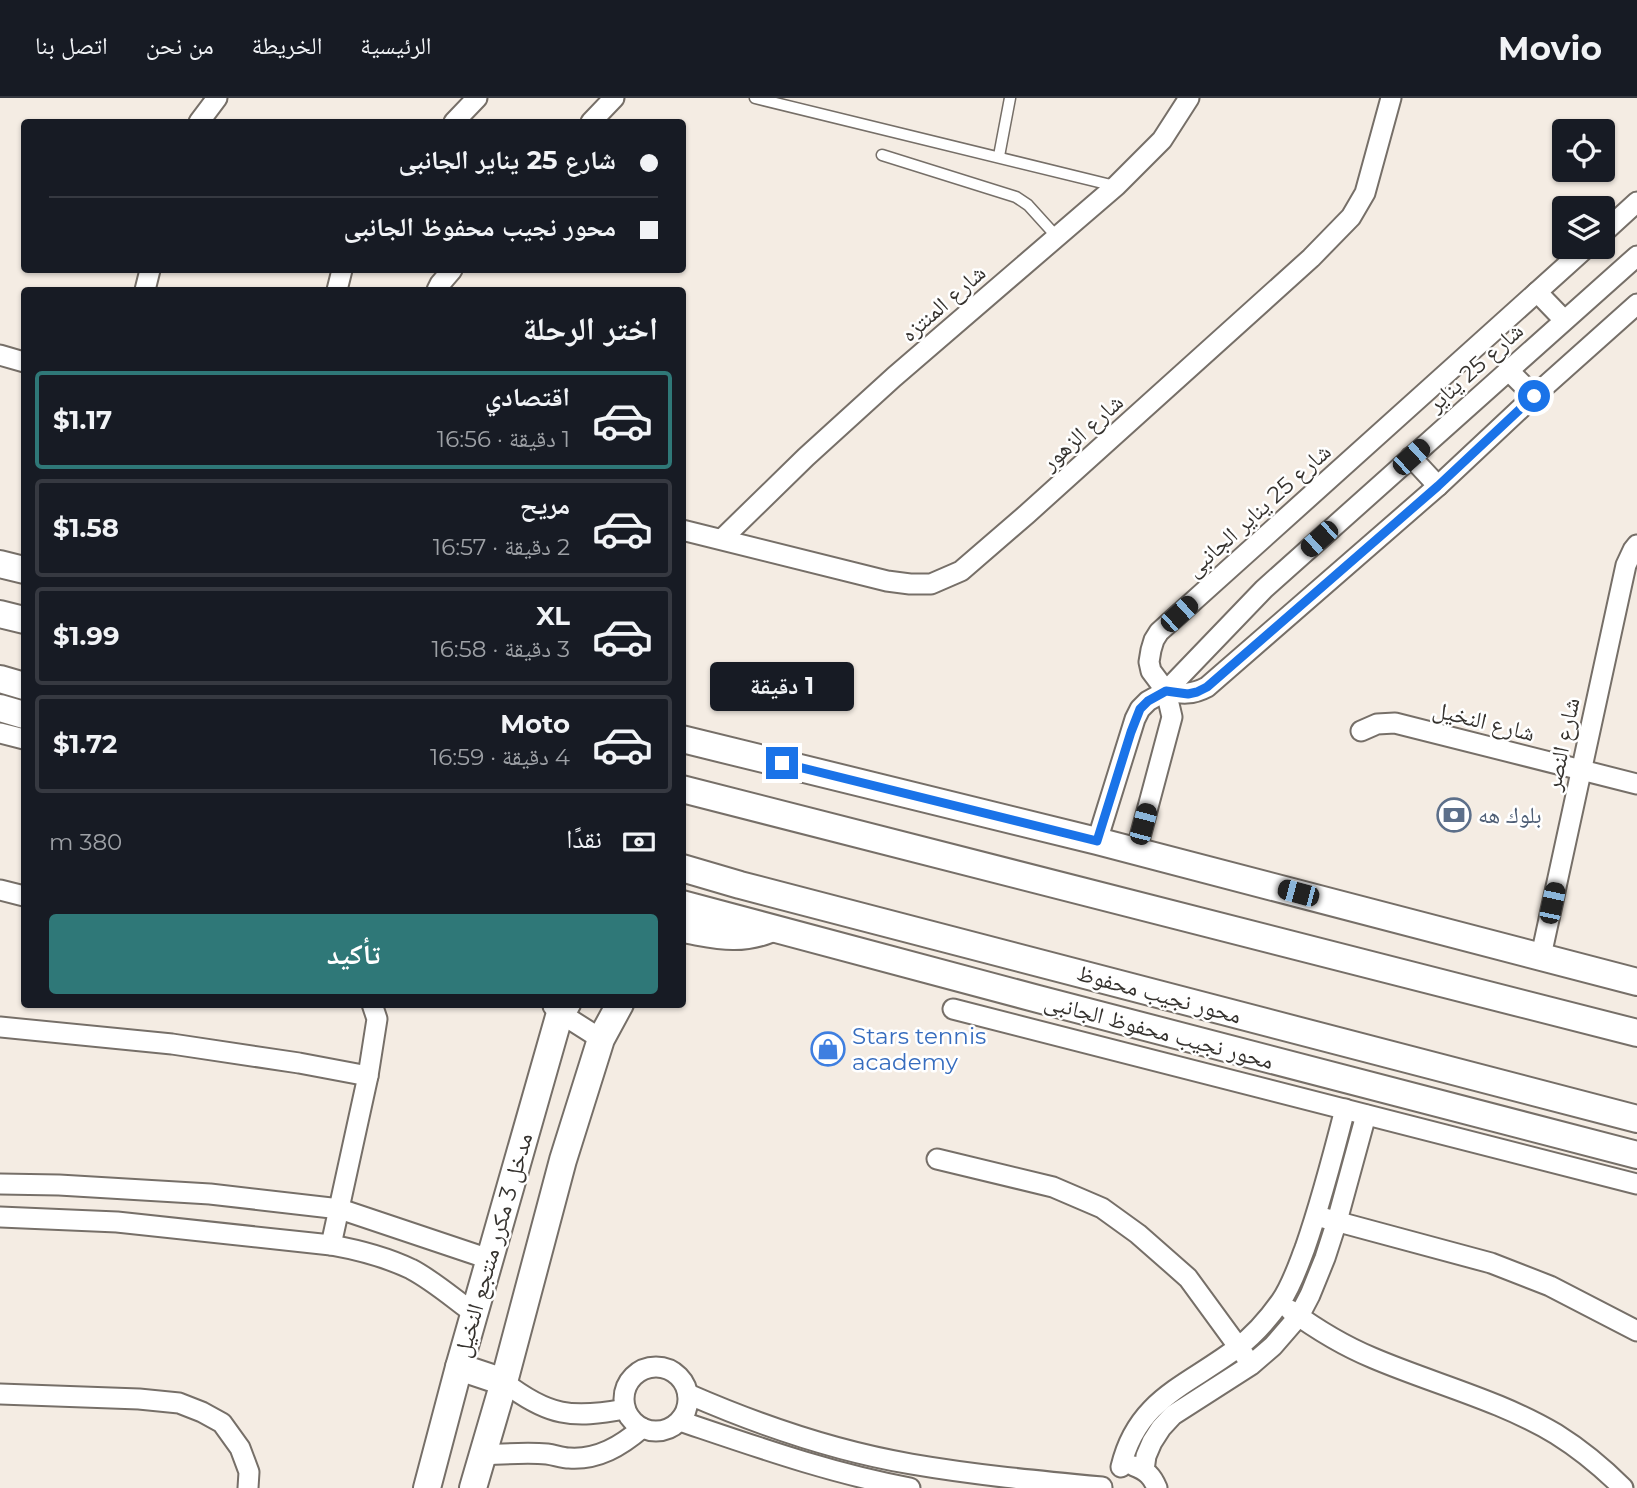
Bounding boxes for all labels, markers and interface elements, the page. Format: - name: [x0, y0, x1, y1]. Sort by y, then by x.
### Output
- text: Movio: [1498, 28, 1602, 68]
- text: اتصل بنا: [35, 31, 108, 60]
- text: من نحن: [146, 31, 214, 60]
- text: الخريطة: [252, 31, 322, 60]
- text: الرئيسية: [360, 31, 431, 60]
- map controls: [1552, 119, 1615, 259]
- button: locate: [1552, 119, 1615, 182]
- text: شارع 25 يناير الجانبى: [398, 144, 616, 176]
- button: layers: [1552, 196, 1615, 259]
- text: محور نجيب محفوظ الجانبى: [344, 211, 616, 243]
- street label: شارع المنتزه: [895, 259, 992, 348]
- text: اختر الرحلة: [523, 309, 658, 348]
- street label: شارع 25 يناير: [1420, 317, 1529, 419]
- route start: [1518, 380, 1550, 412]
- text: اقتصادي: [485, 381, 570, 413]
- street label: شارع الزهور: [1034, 388, 1129, 478]
- icon: car: [591, 389, 654, 452]
- text: $1.17: [53, 404, 112, 436]
- text: 1 دقيقة · 16:56: [437, 425, 570, 453]
- car: [1389, 435, 1434, 479]
- street label: شارع 25 يناير الجانبى: [1180, 437, 1337, 583]
- text: مريح: [520, 489, 570, 521]
- icon: car: [591, 497, 654, 560]
- text: $1.58: [53, 512, 119, 544]
- car: [1297, 517, 1342, 561]
- text: 2 دقيقة · 16:57: [433, 533, 570, 561]
- car: [1157, 592, 1202, 636]
- text: XL: [536, 600, 570, 632]
- icon: car: [591, 605, 654, 668]
- text: $1.99: [53, 620, 119, 652]
- text: 3 دقيقة · 16:58: [431, 635, 570, 663]
- callout: 1 دقيقة: [710, 662, 854, 710]
- text: 1 دقيقة: [750, 672, 814, 700]
- street label: شارع النخيل: [1430, 695, 1538, 748]
- street label: شارع النصر: [1538, 695, 1586, 794]
- text: Moto: [500, 708, 570, 740]
- icon: car: [591, 713, 654, 776]
- text: $1.72: [53, 728, 117, 760]
- text: 4 دقيقة · 16:59: [430, 743, 570, 771]
- route end: [766, 747, 798, 779]
- bank icon: بلوك هه: [1435, 796, 1473, 834]
- car: [1128, 801, 1159, 847]
- place label: بلوك هه: [1478, 801, 1542, 829]
- text: نقدًا: [566, 823, 602, 855]
- icon: cash: [620, 823, 658, 861]
- text: 380 m: [49, 828, 122, 856]
- car: [1275, 877, 1322, 909]
- car: [1538, 880, 1567, 926]
- button: تأكيد: [49, 914, 658, 994]
- street label: محور نجيب محفوظ: [1074, 959, 1244, 1029]
- street label: محور نجيب محفوظ الجانبى: [1042, 987, 1276, 1075]
- place label: Stars tennis academy: [852, 1022, 986, 1076]
- shop icon: Stars tennis academy: [809, 1030, 847, 1068]
- street label: مدخل 3 مكرر منتجع النخيل: [448, 1130, 539, 1361]

